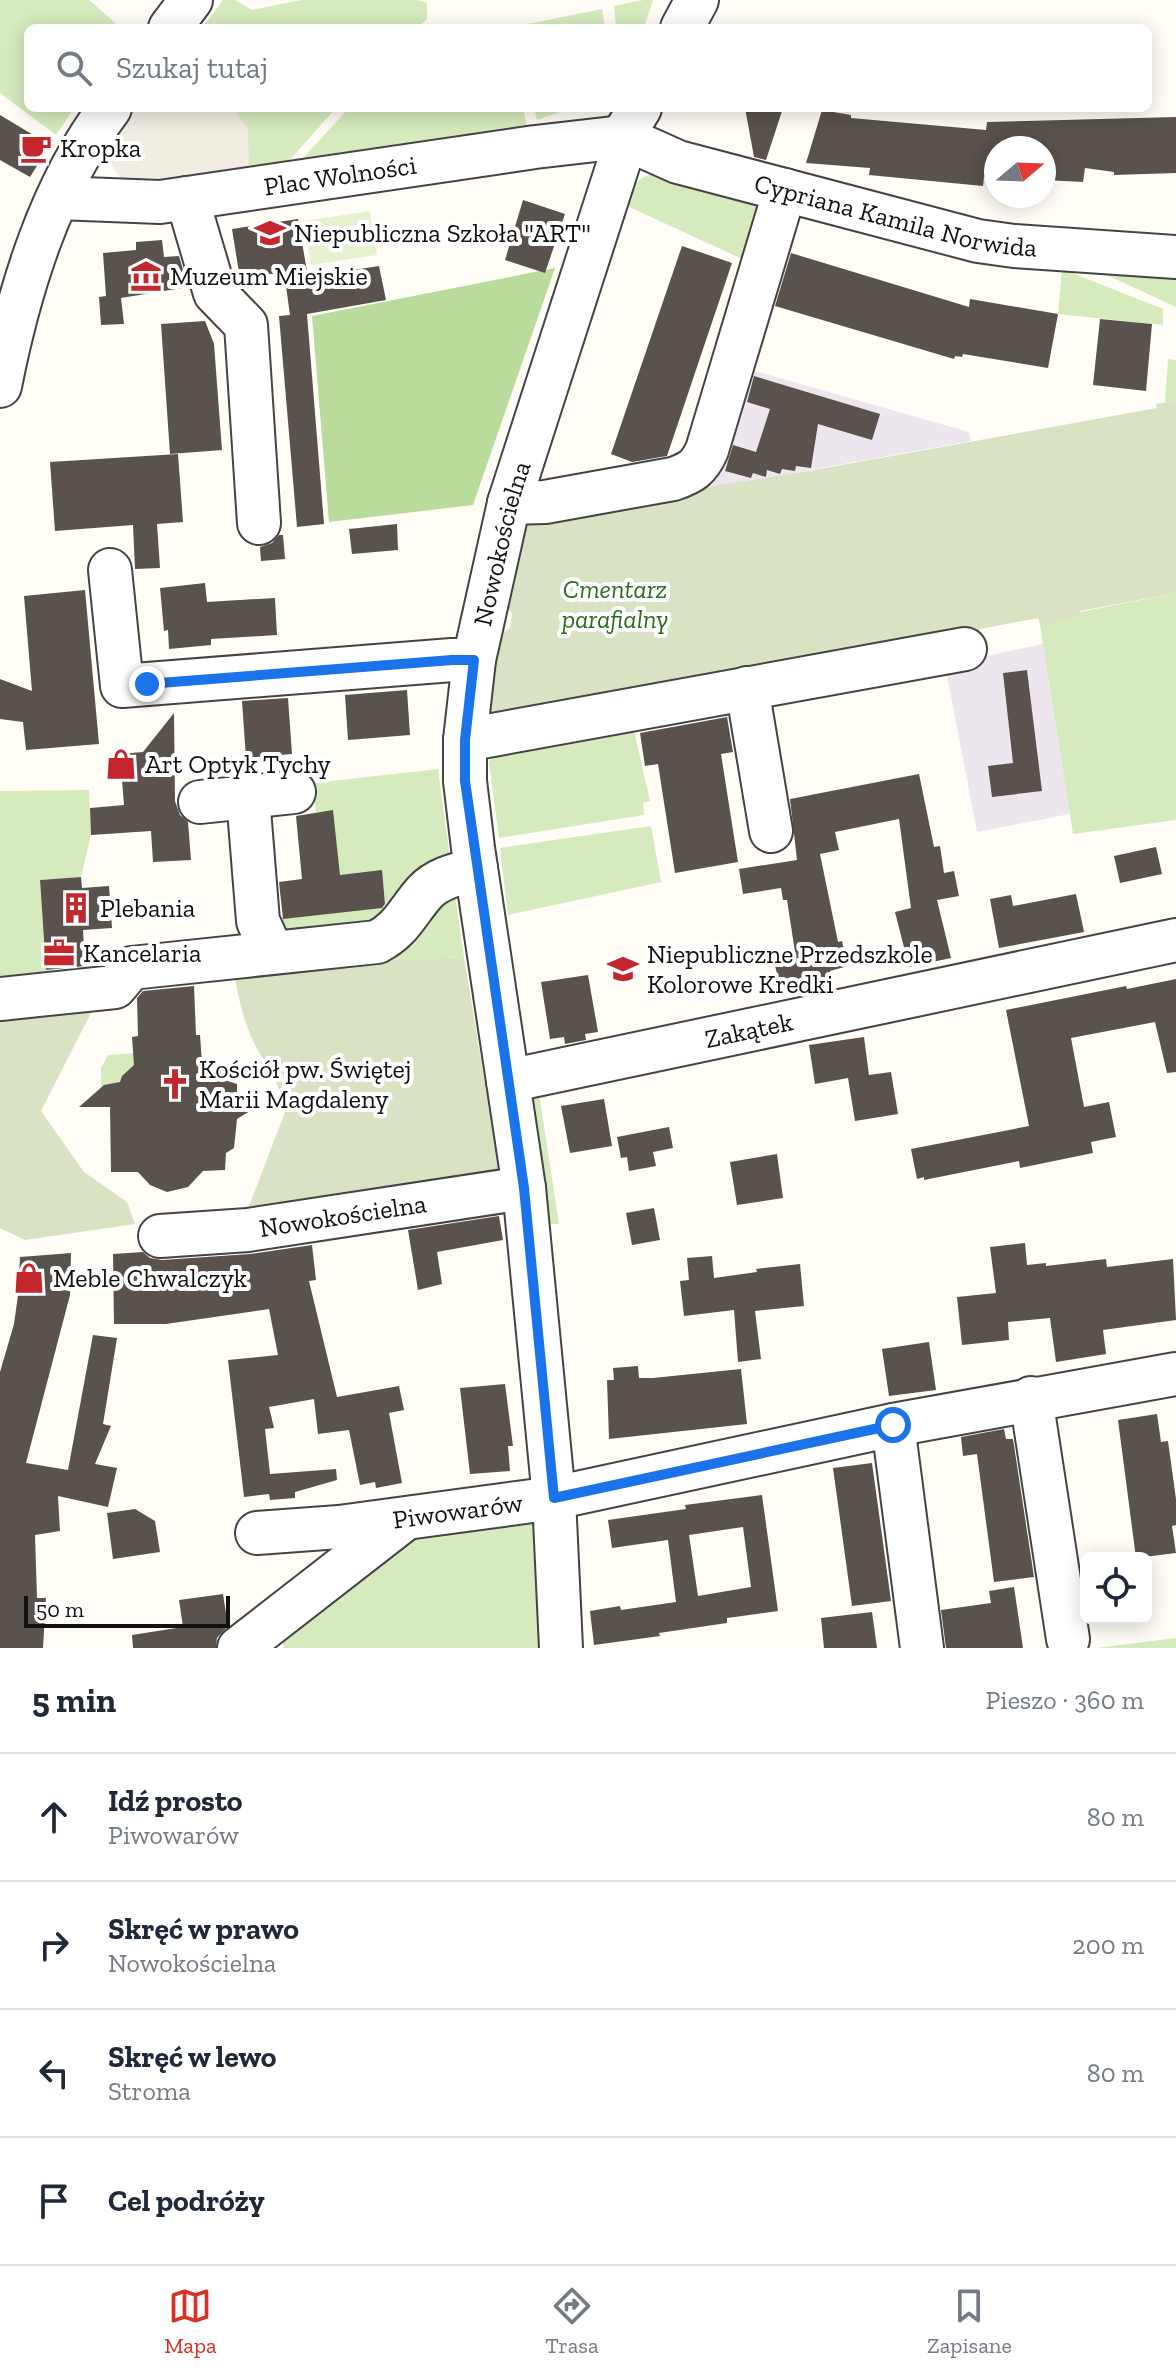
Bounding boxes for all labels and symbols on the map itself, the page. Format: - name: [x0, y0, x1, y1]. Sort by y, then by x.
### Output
- cafe icon: Kropka: [19, 131, 53, 165]
- place label: Kropka: [60, 132, 142, 164]
- north arrow: [984, 136, 1056, 208]
- street label: Plac Wolności: [262, 149, 418, 203]
- street label: Cypriana Kamila Norwida: [751, 167, 1039, 264]
- school or university icon: Niepubliczna Szkoła "ART": [253, 216, 287, 250]
- place label: Niepubliczna Szkoła "ART": [294, 217, 591, 249]
- museum icon: Muzeum Miejskie: [129, 259, 163, 293]
- place label: Muzeum Miejskie: [170, 260, 368, 292]
- street label: Nowokościelna: [466, 457, 538, 629]
- park label: Cmentarz parafialny: [561, 573, 668, 635]
- route end: [129, 666, 165, 702]
- shop icon: Art Optyk Tychy: [104, 747, 138, 781]
- place label: Art Optyk Tychy: [145, 748, 332, 780]
- building icon: Plebania: [59, 891, 93, 925]
- place label: Plebania: [100, 892, 196, 924]
- office icon: Kancelaria: [42, 936, 76, 970]
- place label: Kancelaria: [83, 937, 202, 969]
- place label: Niepubliczne Przedszkole Kolorowe Kredki: [647, 938, 933, 1000]
- school or university icon: Niepubliczne Przedszkole Kolorowe Kredki: [606, 952, 640, 986]
- street label: Zakątek: [702, 1005, 796, 1055]
- place label: Kościół pw. Świętej Marii Magdaleny: [199, 1053, 411, 1115]
- church icon: Kościół pw. Świętej Marii Magdaleny: [158, 1067, 192, 1101]
- street label: Nowokościelna: [257, 1187, 429, 1244]
- shop icon: Meble Chwalczyk: [12, 1261, 46, 1295]
- place label: Meble Chwalczyk: [53, 1262, 248, 1294]
- route start: [875, 1407, 911, 1443]
- street label: Piwowarów: [391, 1486, 525, 1536]
- scale bar: [24, 1592, 230, 1628]

